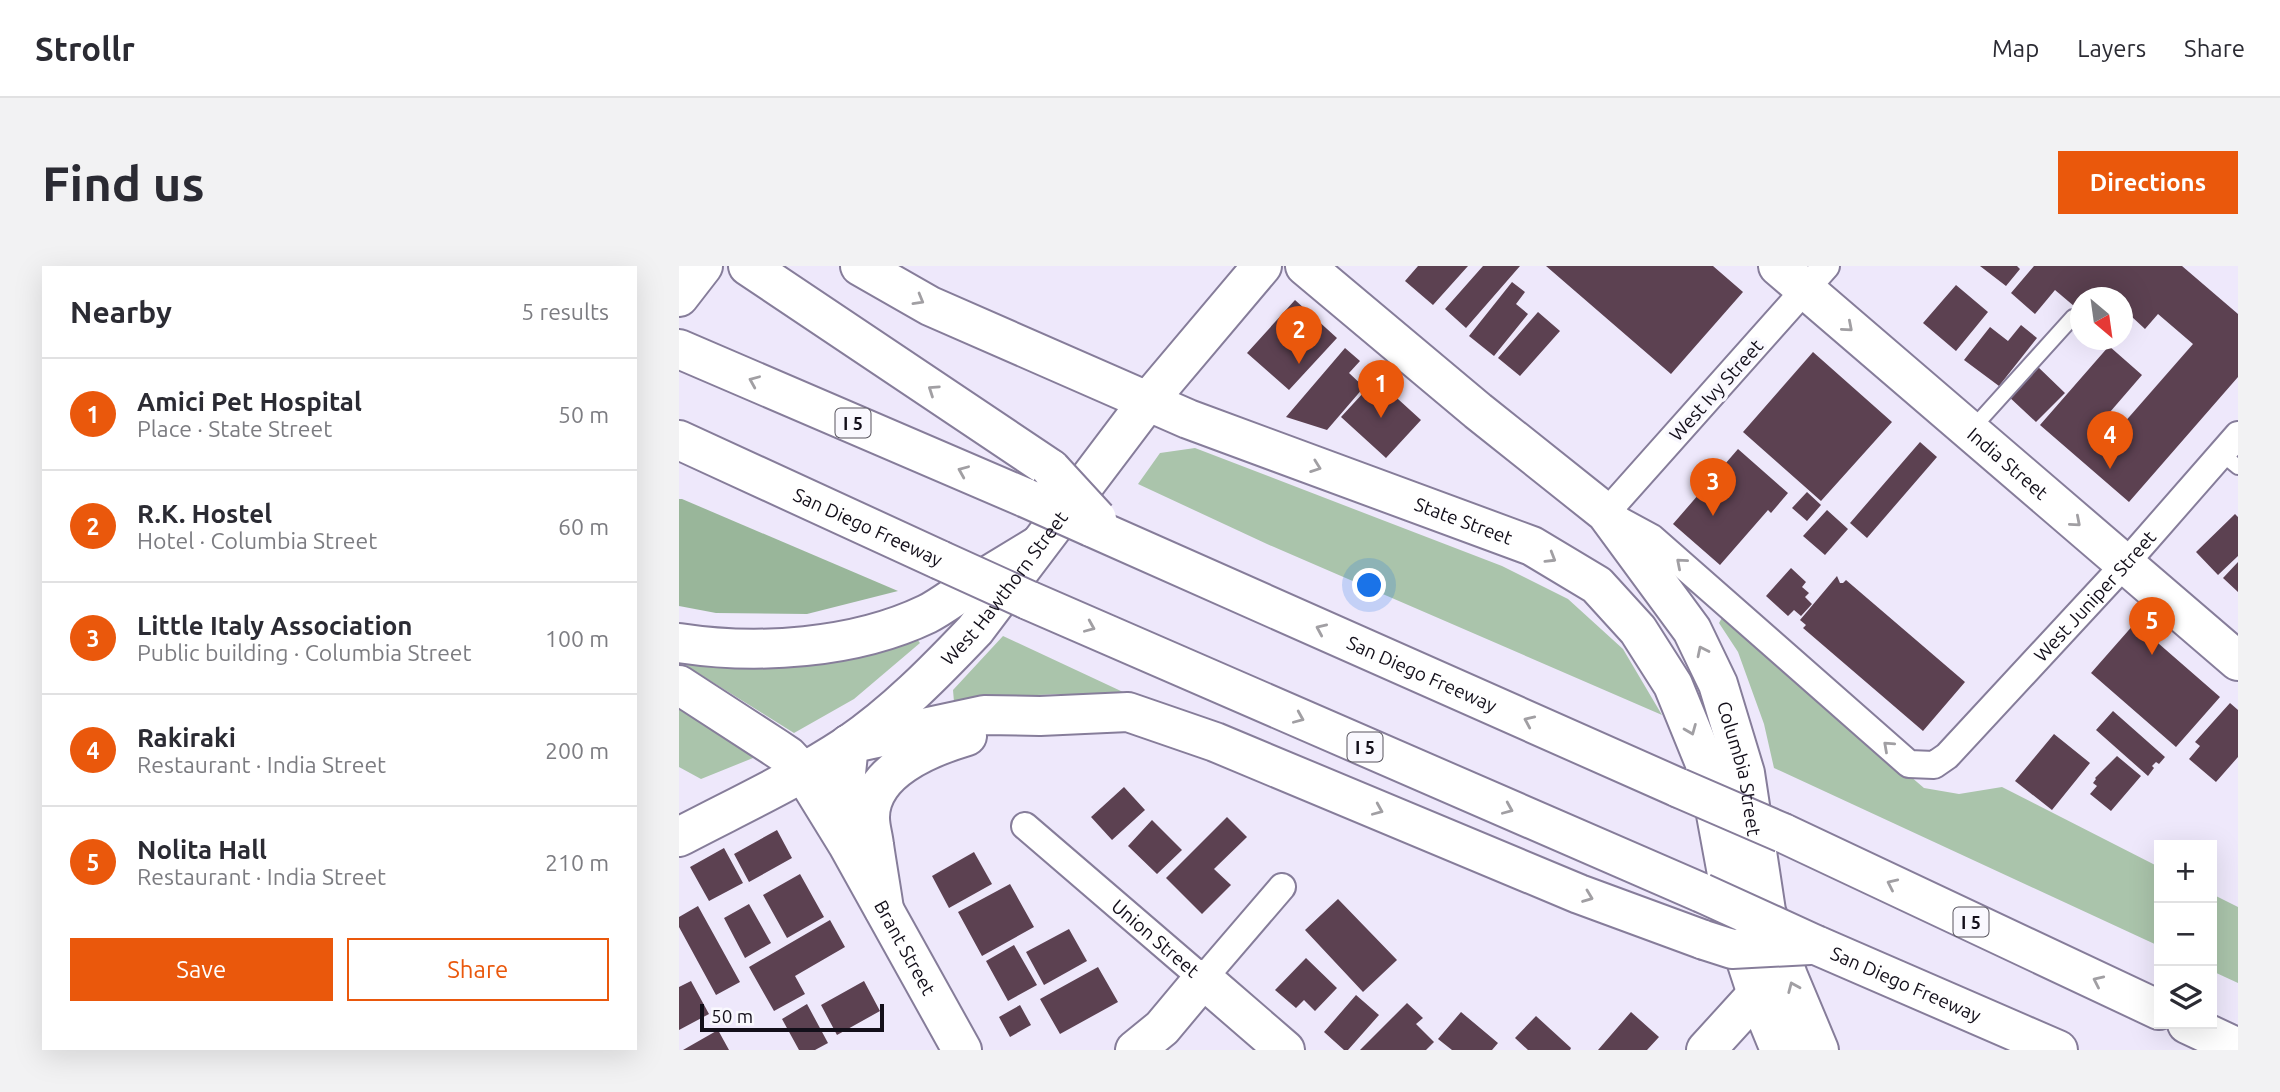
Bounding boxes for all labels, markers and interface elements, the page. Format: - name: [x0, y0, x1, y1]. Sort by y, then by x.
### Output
- text: Strollr: [35, 30, 135, 67]
- text: Map: [1992, 35, 2039, 62]
- text: Layers: [2077, 35, 2146, 62]
- text: Share: [2184, 35, 2245, 62]
- button: Directions: [2058, 151, 2238, 214]
- text: Find us: [42, 155, 205, 210]
- north arrow: [2070, 287, 2133, 350]
- one-way arrow: [912, 292, 925, 305]
- text: Nearby: [70, 295, 172, 329]
- text: 5 results: [521, 299, 609, 324]
- pin: 2: [1276, 306, 1322, 364]
- one-way arrow: [1840, 319, 1853, 331]
- street label: West Ivy Street: [1665, 334, 1768, 445]
- pin: 1: [1358, 360, 1404, 418]
- one-way arrow: [749, 375, 761, 389]
- one-way arrow: [928, 386, 941, 398]
- text: Amici Pet Hospital: [137, 387, 362, 416]
- text: 1: [87, 402, 99, 427]
- text: 50 m: [558, 402, 609, 427]
- road number: I 5: [835, 408, 871, 438]
- pin: 4: [2087, 411, 2133, 469]
- text: Place · State Street: [137, 416, 332, 441]
- street label: India Street: [1963, 423, 2053, 504]
- pin: 3: [1690, 458, 1736, 516]
- one-way arrow: [1310, 459, 1322, 473]
- one-way arrow: [958, 465, 970, 479]
- street label: San Diego Freeway: [790, 483, 946, 571]
- street label: State Street: [1412, 493, 1516, 549]
- text: R.K. Hostel: [137, 499, 272, 528]
- street label: West Hawthorn Street: [936, 506, 1072, 670]
- text: 2: [87, 514, 99, 539]
- text: 60 m: [558, 514, 609, 539]
- one-way arrow: [2068, 514, 2081, 526]
- street label: West Juniper Street: [2029, 526, 2161, 666]
- text: Hotel · Columbia Street: [137, 528, 377, 553]
- one-way arrow: [1544, 549, 1557, 562]
- one-way arrow: [1676, 559, 1689, 571]
- your location: [1352, 568, 1386, 602]
- pin: 5: [2129, 597, 2175, 655]
- text: Little Italy Association: [137, 611, 413, 640]
- one-way arrow: [1083, 619, 1096, 633]
- one-way arrow: [1315, 623, 1328, 637]
- text: 3: [87, 626, 99, 651]
- text: 100 m: [545, 626, 609, 651]
- street label: San Diego Freeway: [1344, 631, 1500, 717]
- text: Public building · Columbia Street: [137, 640, 472, 665]
- one-way arrow: [1696, 646, 1710, 658]
- street label: Columbia Street: [1713, 698, 1766, 838]
- one-way arrow: [1292, 710, 1304, 724]
- one-way arrow: [1524, 715, 1536, 729]
- text: Rakiraki: [137, 723, 236, 752]
- one-way arrow: [1683, 723, 1697, 735]
- road number: I 5: [1347, 732, 1383, 761]
- text: 4: [87, 738, 99, 763]
- text: 200 m: [545, 738, 609, 763]
- one-way arrow: [1884, 742, 1897, 754]
- text: Restaurant · India Street: [137, 752, 386, 777]
- one-way arrow: [1501, 800, 1513, 814]
- one-way arrow: [1371, 802, 1383, 816]
- text: Nolita Hall: [137, 835, 267, 864]
- map controls: [2154, 840, 2217, 1029]
- button: +: [2154, 840, 2217, 903]
- text: 5: [87, 850, 99, 875]
- text: 210 m: [545, 850, 609, 875]
- text: Restaurant · India Street: [137, 864, 386, 889]
- one-way arrow: [1887, 878, 1899, 892]
- one-way arrow: [1582, 889, 1594, 903]
- street label: Union Street: [1107, 895, 1204, 982]
- street label: Brant Street: [870, 896, 940, 999]
- button: −: [2154, 903, 2217, 966]
- road number: I 5: [1953, 908, 1989, 936]
- button: Save: [70, 938, 333, 1001]
- button: Share: [347, 938, 609, 1001]
- street label: San Diego Freeway: [1827, 942, 1984, 1026]
- button: layers: [2154, 966, 2217, 1029]
- one-way arrow: [2092, 976, 2105, 990]
- one-way arrow: [1787, 982, 1801, 994]
- scale bar: [700, 1001, 884, 1033]
- text: 50 m: [711, 1005, 753, 1027]

